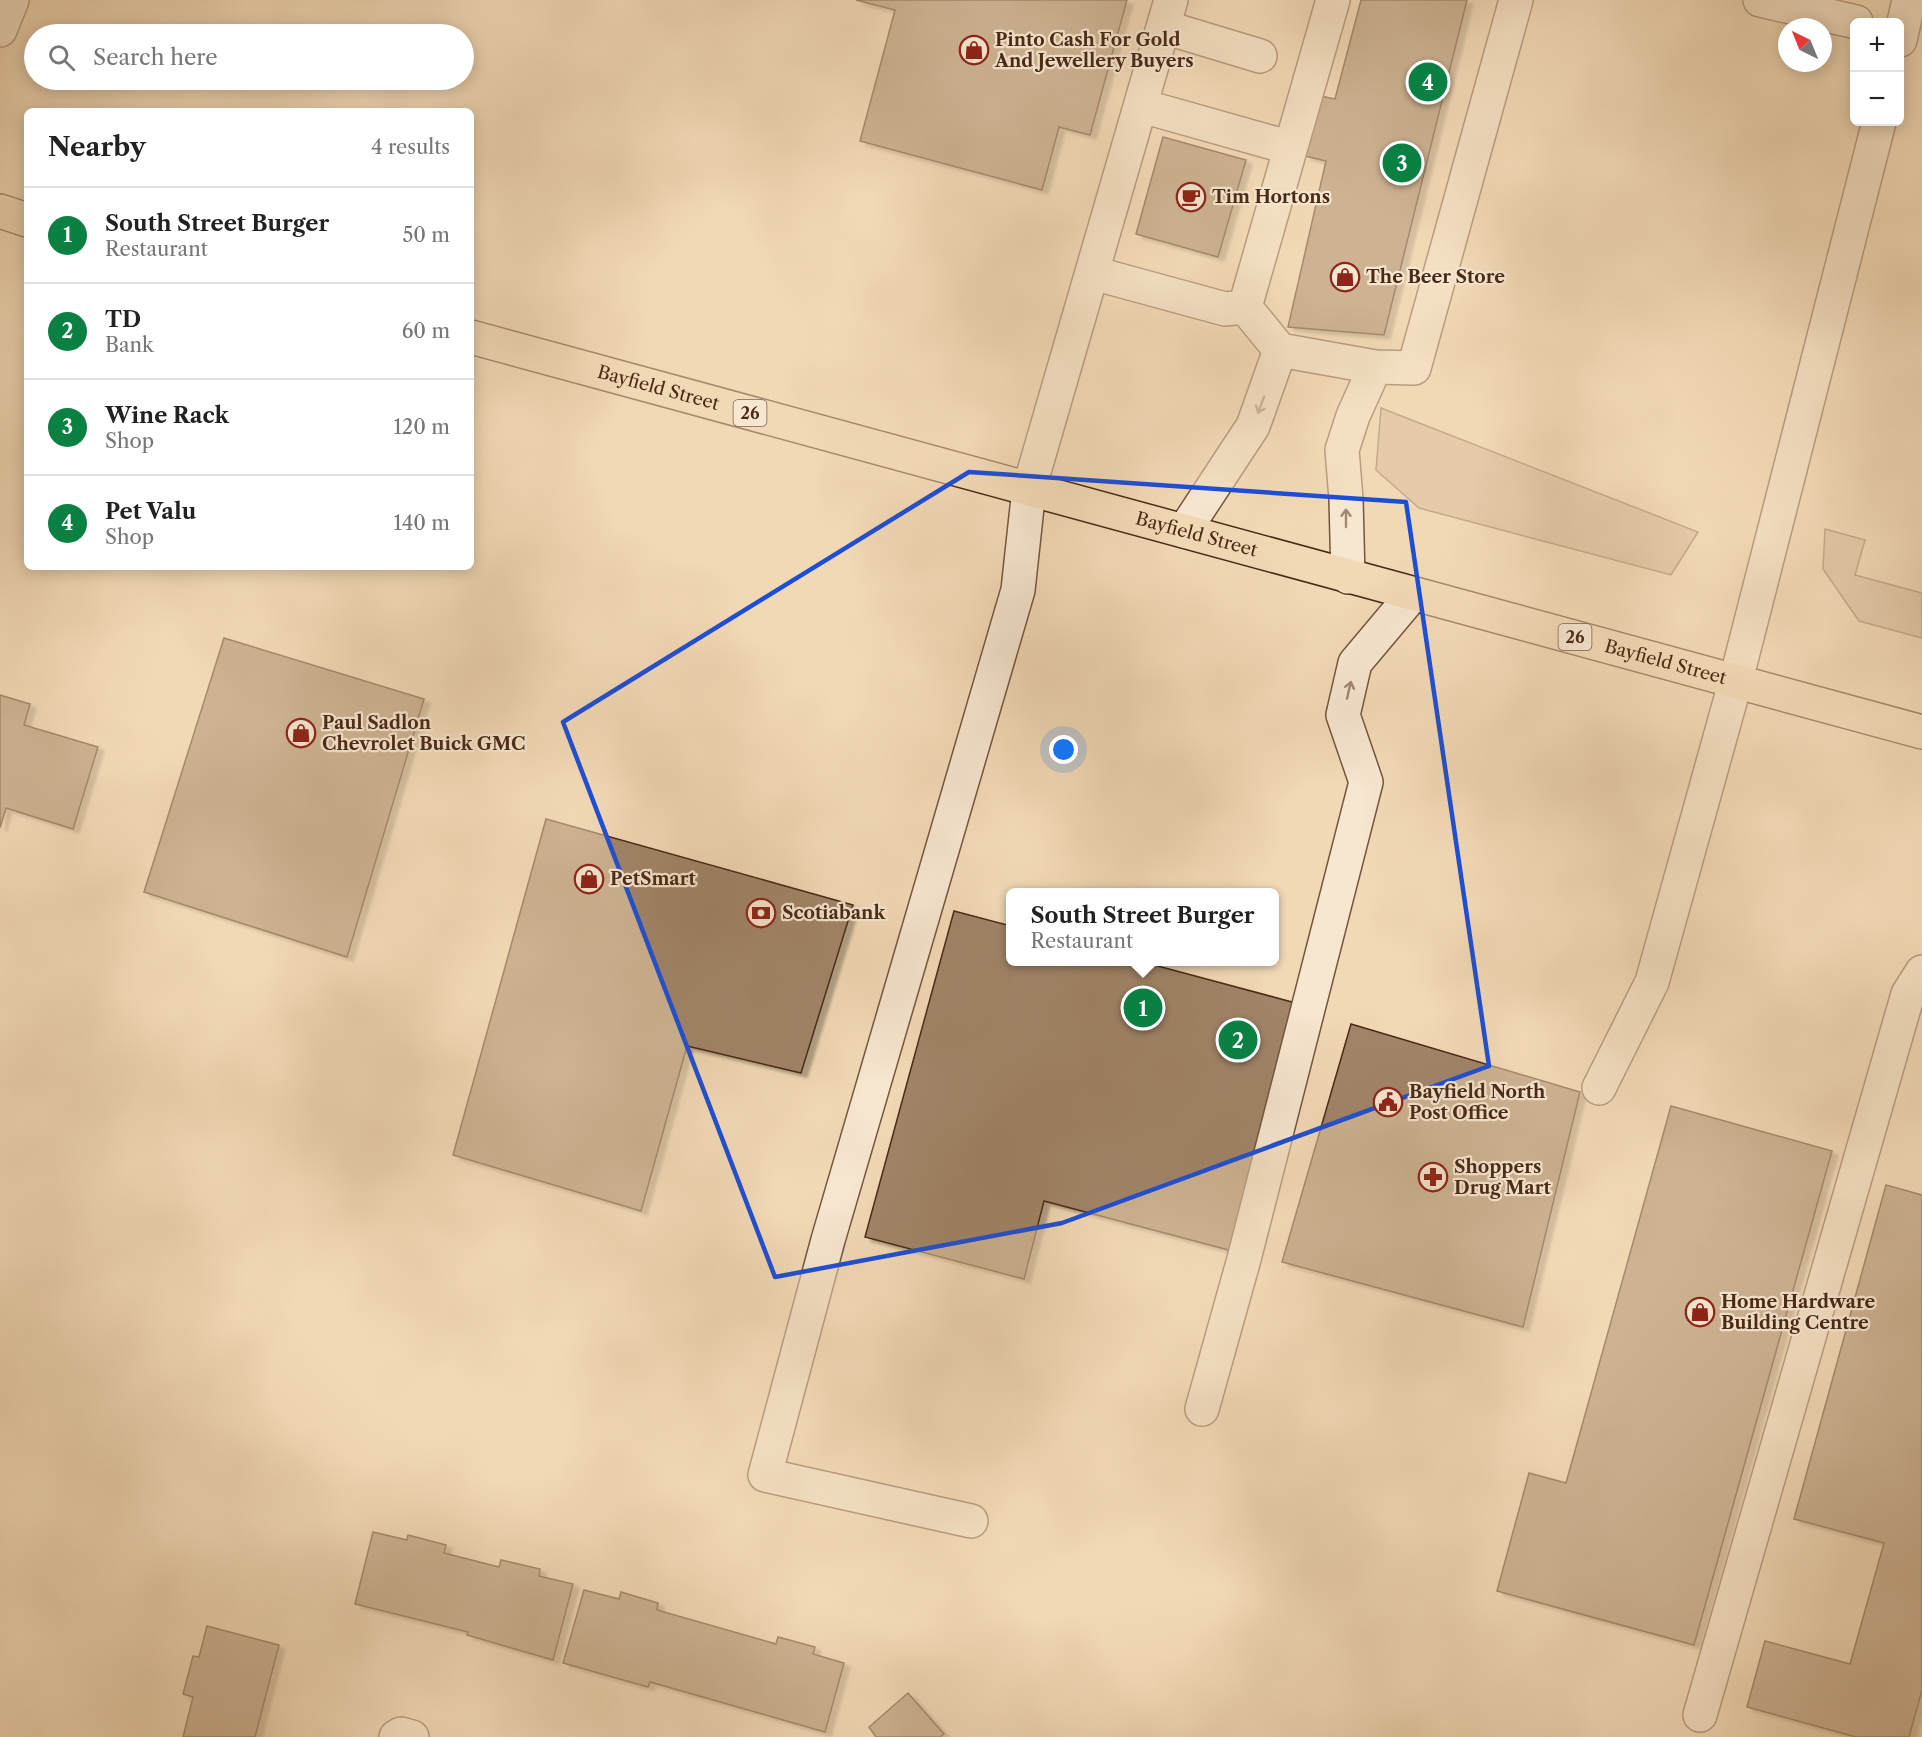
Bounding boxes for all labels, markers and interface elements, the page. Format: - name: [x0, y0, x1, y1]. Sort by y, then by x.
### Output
- north arrow: [1778, 18, 1832, 72]
- map controls: [1850, 18, 1904, 126]
- button: +: [1850, 18, 1904, 72]
- search box: [24, 24, 474, 90]
- place label: Pinto Cash For Gold And Jewellery Buyers: [994, 29, 1194, 72]
- shop icon: Pinto Cash For Gold And Jewellery Buyers: [958, 34, 990, 66]
- icon: search: [45, 41, 78, 74]
- text: Search here: [93, 44, 218, 71]
- pin: 4: [1408, 60, 1448, 104]
- button: −: [1850, 72, 1904, 126]
- text: Nearby: [48, 131, 146, 163]
- text: 4 results: [371, 135, 450, 159]
- pin: 3: [1382, 140, 1422, 186]
- cafe icon: Tim Hortons: [1175, 181, 1207, 213]
- place label: Tim Hortons: [1212, 186, 1330, 208]
- text: South Street Burger: [105, 210, 329, 237]
- text: 1: [63, 223, 72, 247]
- text: 50 m: [403, 223, 450, 247]
- text: Restaurant: [105, 237, 208, 261]
- shop icon: The Beer Store: [1329, 261, 1361, 293]
- place label: The Beer Store: [1366, 266, 1505, 288]
- text: TD: [105, 306, 141, 333]
- text: 2: [62, 319, 73, 343]
- text: 60 m: [402, 319, 450, 343]
- text: Bank: [105, 333, 154, 357]
- street label: Bayfield Street: [595, 361, 722, 415]
- one-way arrow: [1254, 395, 1265, 414]
- road number: 26: [734, 400, 766, 426]
- text: Wine Rack: [105, 402, 229, 429]
- text: 3: [62, 415, 73, 439]
- text: 120 m: [393, 415, 450, 439]
- text: Shop: [105, 429, 154, 453]
- text: Pet Valu: [105, 498, 196, 525]
- street label: Bayfield Street: [1133, 507, 1261, 562]
- one-way arrow: [1340, 509, 1352, 529]
- text: 4: [62, 511, 73, 535]
- text: 140 m: [393, 511, 450, 535]
- text: Shop: [105, 525, 154, 549]
- road number: 26: [1558, 624, 1592, 650]
- street label: Bayfield Street: [1602, 635, 1729, 689]
- one-way arrow: [1343, 681, 1355, 700]
- place label: Paul Sadlon Chevrolet Buick GMC: [322, 712, 525, 755]
- shop icon: Paul Sadlon Chevrolet Buick GMC: [285, 717, 317, 749]
- your location: [1049, 735, 1078, 764]
- shop icon: PetSmart: [573, 863, 605, 895]
- place label: PetSmart: [610, 868, 697, 890]
- popup: [1006, 888, 1279, 966]
- bank icon: Scotiabank: [745, 897, 777, 929]
- place label: Scotiabank: [782, 902, 886, 924]
- text: South Street Burger: [1030, 902, 1255, 929]
- text: Restaurant: [1030, 929, 1133, 953]
- pin: 1: [1124, 986, 1162, 1030]
- pin: 2: [1218, 1018, 1258, 1062]
- place label: Bayfield North Post Office: [1409, 1081, 1546, 1124]
- public building icon: Bayfield North Post Office: [1372, 1086, 1404, 1118]
- place label: Shoppers Drug Mart: [1454, 1156, 1551, 1199]
- pharmacy icon: Shoppers Drug Mart: [1417, 1161, 1449, 1193]
- place label: Home Hardware Building Centre: [1721, 1291, 1876, 1334]
- shop icon: Home Hardware Building Centre: [1684, 1296, 1716, 1328]

